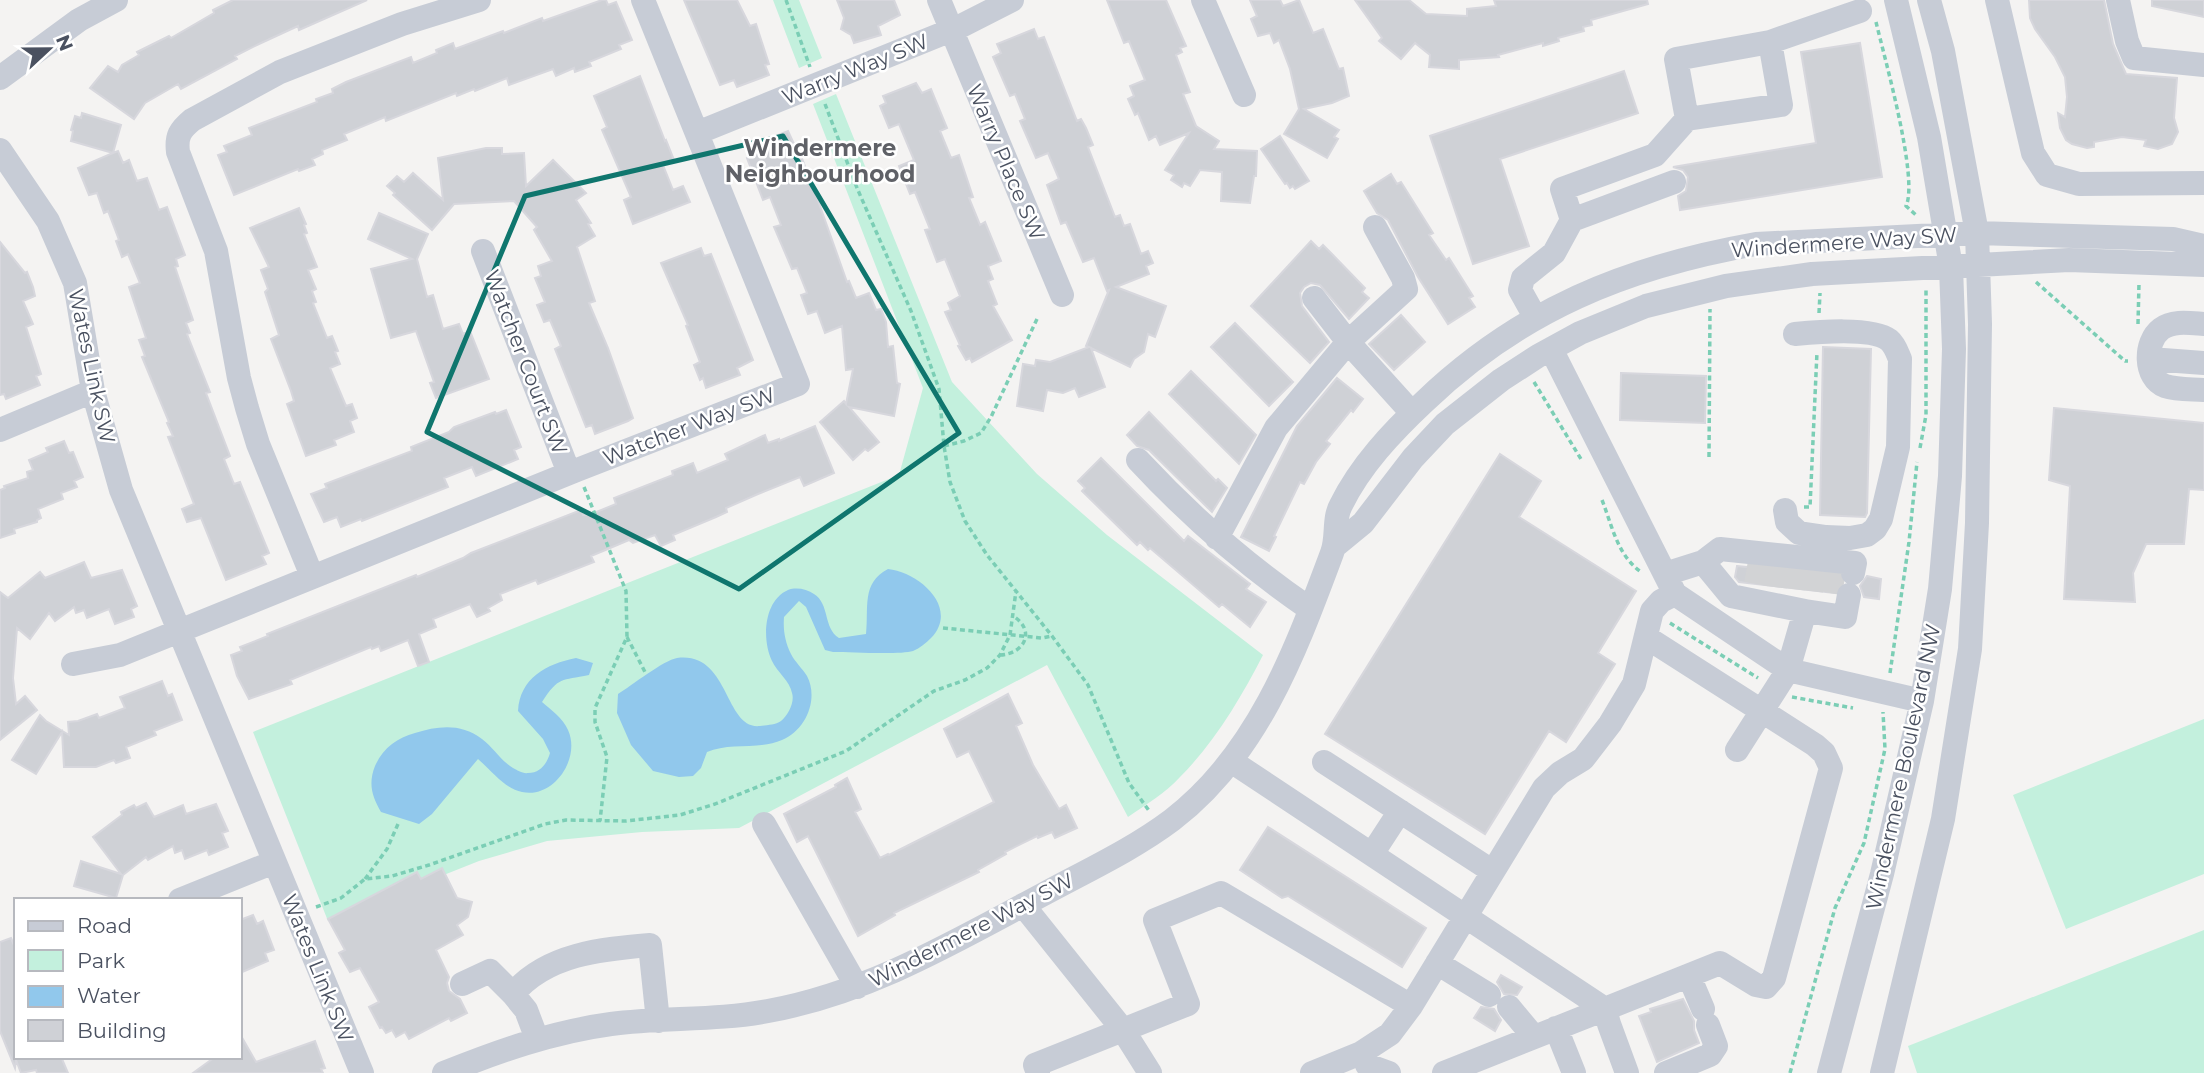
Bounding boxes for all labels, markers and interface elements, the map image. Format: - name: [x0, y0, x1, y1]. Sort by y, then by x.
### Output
- north arrow: [14, 14, 84, 84]
- street label: Warry Way SW: [778, 28, 932, 110]
- text: N: [51, 31, 78, 54]
- street label: Warry Place SW: [962, 80, 1050, 244]
- district label: Windermere Neighbourhood: [725, 134, 915, 188]
- street label: Windermere Way SW: [1730, 222, 1958, 262]
- street label: Watcher Court SW: [479, 266, 573, 458]
- street label: Wates Link SW: [63, 286, 121, 446]
- street label: Watcher Way SW: [599, 382, 779, 470]
- street label: Windermere Boulevard NW: [1860, 622, 1946, 912]
- street label: Windermere Way SW: [864, 867, 1078, 993]
- street label: Wates Link SW: [277, 890, 359, 1046]
- legend: [14, 898, 242, 1059]
- text: Road: [77, 913, 132, 938]
- text: Park: [77, 948, 125, 973]
- text: Water: [77, 983, 141, 1008]
- text: Building: [77, 1018, 167, 1043]

